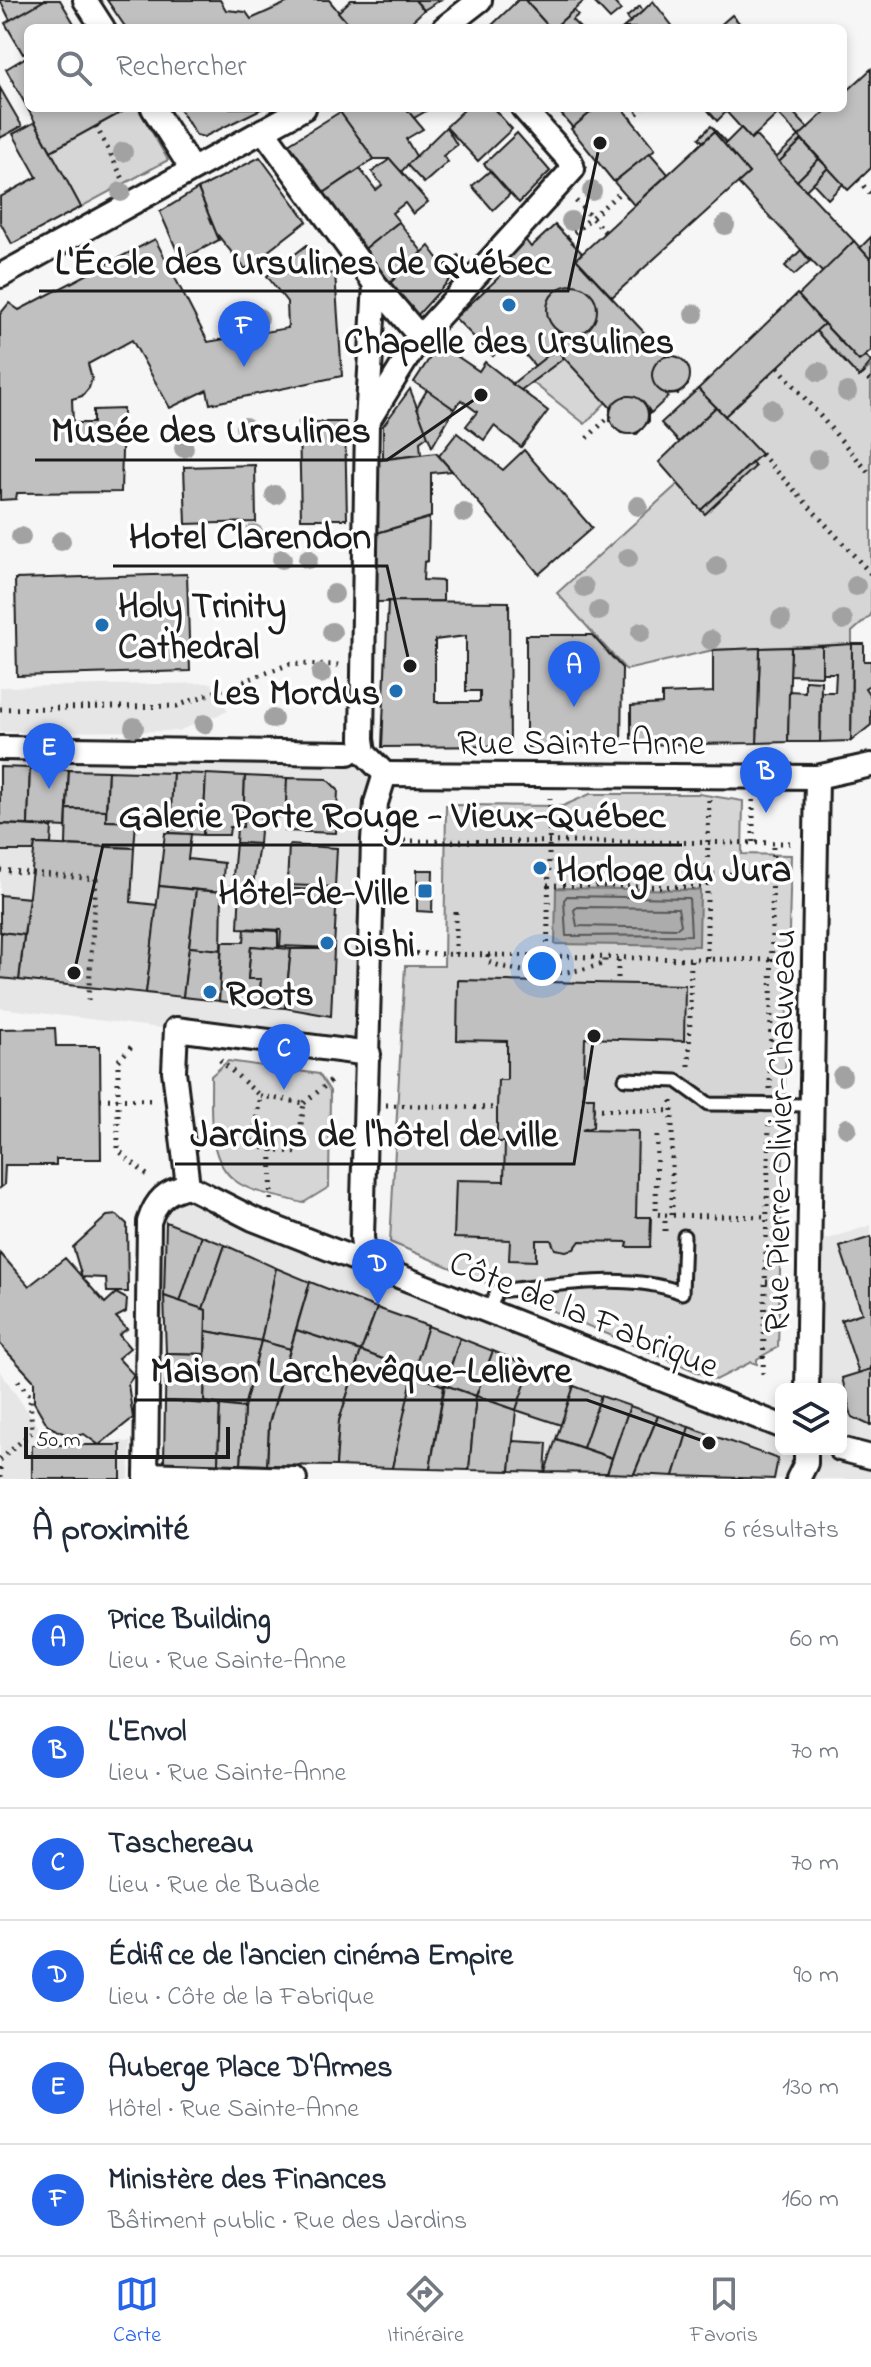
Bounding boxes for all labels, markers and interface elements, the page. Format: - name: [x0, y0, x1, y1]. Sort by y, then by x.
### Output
- search box: [24, 24, 847, 112]
- icon: search: [52, 46, 96, 90]
- text: Rechercher: [116, 46, 247, 90]
- callout: L'École des Ursulines de Québec: [39, 229, 568, 291]
- text: L'École des Ursulines de Québec: [55, 237, 552, 293]
- marker: Chapelle des Ursulines: [500, 296, 518, 314]
- pin: F: [218, 301, 270, 367]
- place label: Chapelle des Ursulines: [344, 318, 674, 371]
- callout: Musée des Ursulines: [35, 398, 387, 460]
- text: Musée des Ursulines: [51, 405, 371, 461]
- callout: Hotel Clarendon: [113, 504, 387, 566]
- text: Hotel Clarendon: [129, 511, 371, 567]
- place label: Holy Trinity Cathedral: [118, 582, 286, 676]
- marker: Holy Trinity Cathedral: [93, 616, 111, 634]
- pin: A: [548, 641, 600, 707]
- place label: Les Mordus: [212, 669, 380, 722]
- marker: Les Mordus: [387, 682, 405, 700]
- street label: Rue Sainte-Anne: [457, 719, 706, 772]
- pin: E: [23, 723, 75, 789]
- pin: B: [740, 747, 792, 813]
- callout: Galerie Porte Rouge - Vieux-Québec: [103, 783, 682, 845]
- text: Galerie Porte Rouge - Vieux-Québec: [119, 790, 667, 846]
- place label: Horloge du Jura: [556, 846, 791, 900]
- marker: Horloge du Jura: [531, 859, 549, 877]
- place label: Hôtel-de-Ville: [218, 869, 410, 922]
- marker: Hôtel-de-Ville: [416, 882, 434, 900]
- place label: Oishi: [343, 921, 415, 974]
- street label: Rue Pierre-Olivier-Chauveau: [752, 929, 813, 1333]
- marker: Oishi: [318, 934, 336, 952]
- your location: [522, 946, 562, 986]
- place label: Roots: [226, 970, 314, 1023]
- marker: Roots: [201, 983, 219, 1001]
- pin: C: [258, 1024, 310, 1090]
- callout: Jardins de l'hôtel de ville: [175, 1102, 574, 1164]
- text: Jardins de l'hôtel de ville: [190, 1109, 559, 1165]
- street label: Côte de la Fabrique: [441, 1238, 727, 1395]
- pin: D: [352, 1239, 404, 1305]
- callout: Maison Larchevêque-Lelièvre: [134, 1338, 587, 1400]
- text: Maison Larchevêque-Lelièvre: [150, 1345, 573, 1401]
- map controls: [775, 1383, 847, 1455]
- button: layers: [775, 1383, 847, 1455]
- scale bar: [24, 1423, 230, 1459]
- text: 50 m: [36, 1425, 81, 1457]
- text: À proximité: [32, 1506, 189, 1556]
- text: 6 résultats: [724, 1512, 839, 1550]
- text: Price Building: [108, 1599, 271, 1643]
- text: A: [50, 1621, 66, 1659]
- text: 60 m: [790, 1621, 839, 1659]
- text: Lieu · Rue Sainte-Anne: [108, 1643, 346, 1681]
- text: L'Envol: [108, 1711, 187, 1755]
- text: B: [49, 1733, 67, 1771]
- text: 70 m: [790, 1733, 839, 1771]
- text: Lieu · Rue Sainte-Anne: [108, 1755, 346, 1793]
- text: Taschereau: [108, 1823, 254, 1867]
- text: C: [51, 1845, 65, 1883]
- text: 70 m: [790, 1845, 839, 1883]
- text: Lieu · Rue de Buade: [108, 1867, 320, 1905]
- text: Édifice de l'ancien cinéma Empire: [108, 1935, 513, 1979]
- text: D: [48, 1957, 68, 1995]
- text: 90 m: [793, 1957, 839, 1995]
- text: Lieu · Côte de la Fabrique: [108, 1979, 374, 2017]
- text: Auberge Place D'Armes: [108, 2047, 393, 2091]
- text: E: [50, 2069, 66, 2107]
- text: 130 m: [782, 2069, 839, 2107]
- text: Hôtel · Rue Sainte-Anne: [108, 2091, 359, 2129]
- text: Ministère des Finances: [108, 2159, 387, 2203]
- text: F: [50, 2181, 66, 2219]
- text: 160 m: [781, 2181, 839, 2219]
- text: Bâtiment public · Rue des Jardins: [108, 2203, 467, 2241]
- tab: Carte: [113, 2272, 161, 2352]
- tab: Itinéraire: [387, 2272, 464, 2352]
- tab: Favoris: [690, 2272, 758, 2352]

